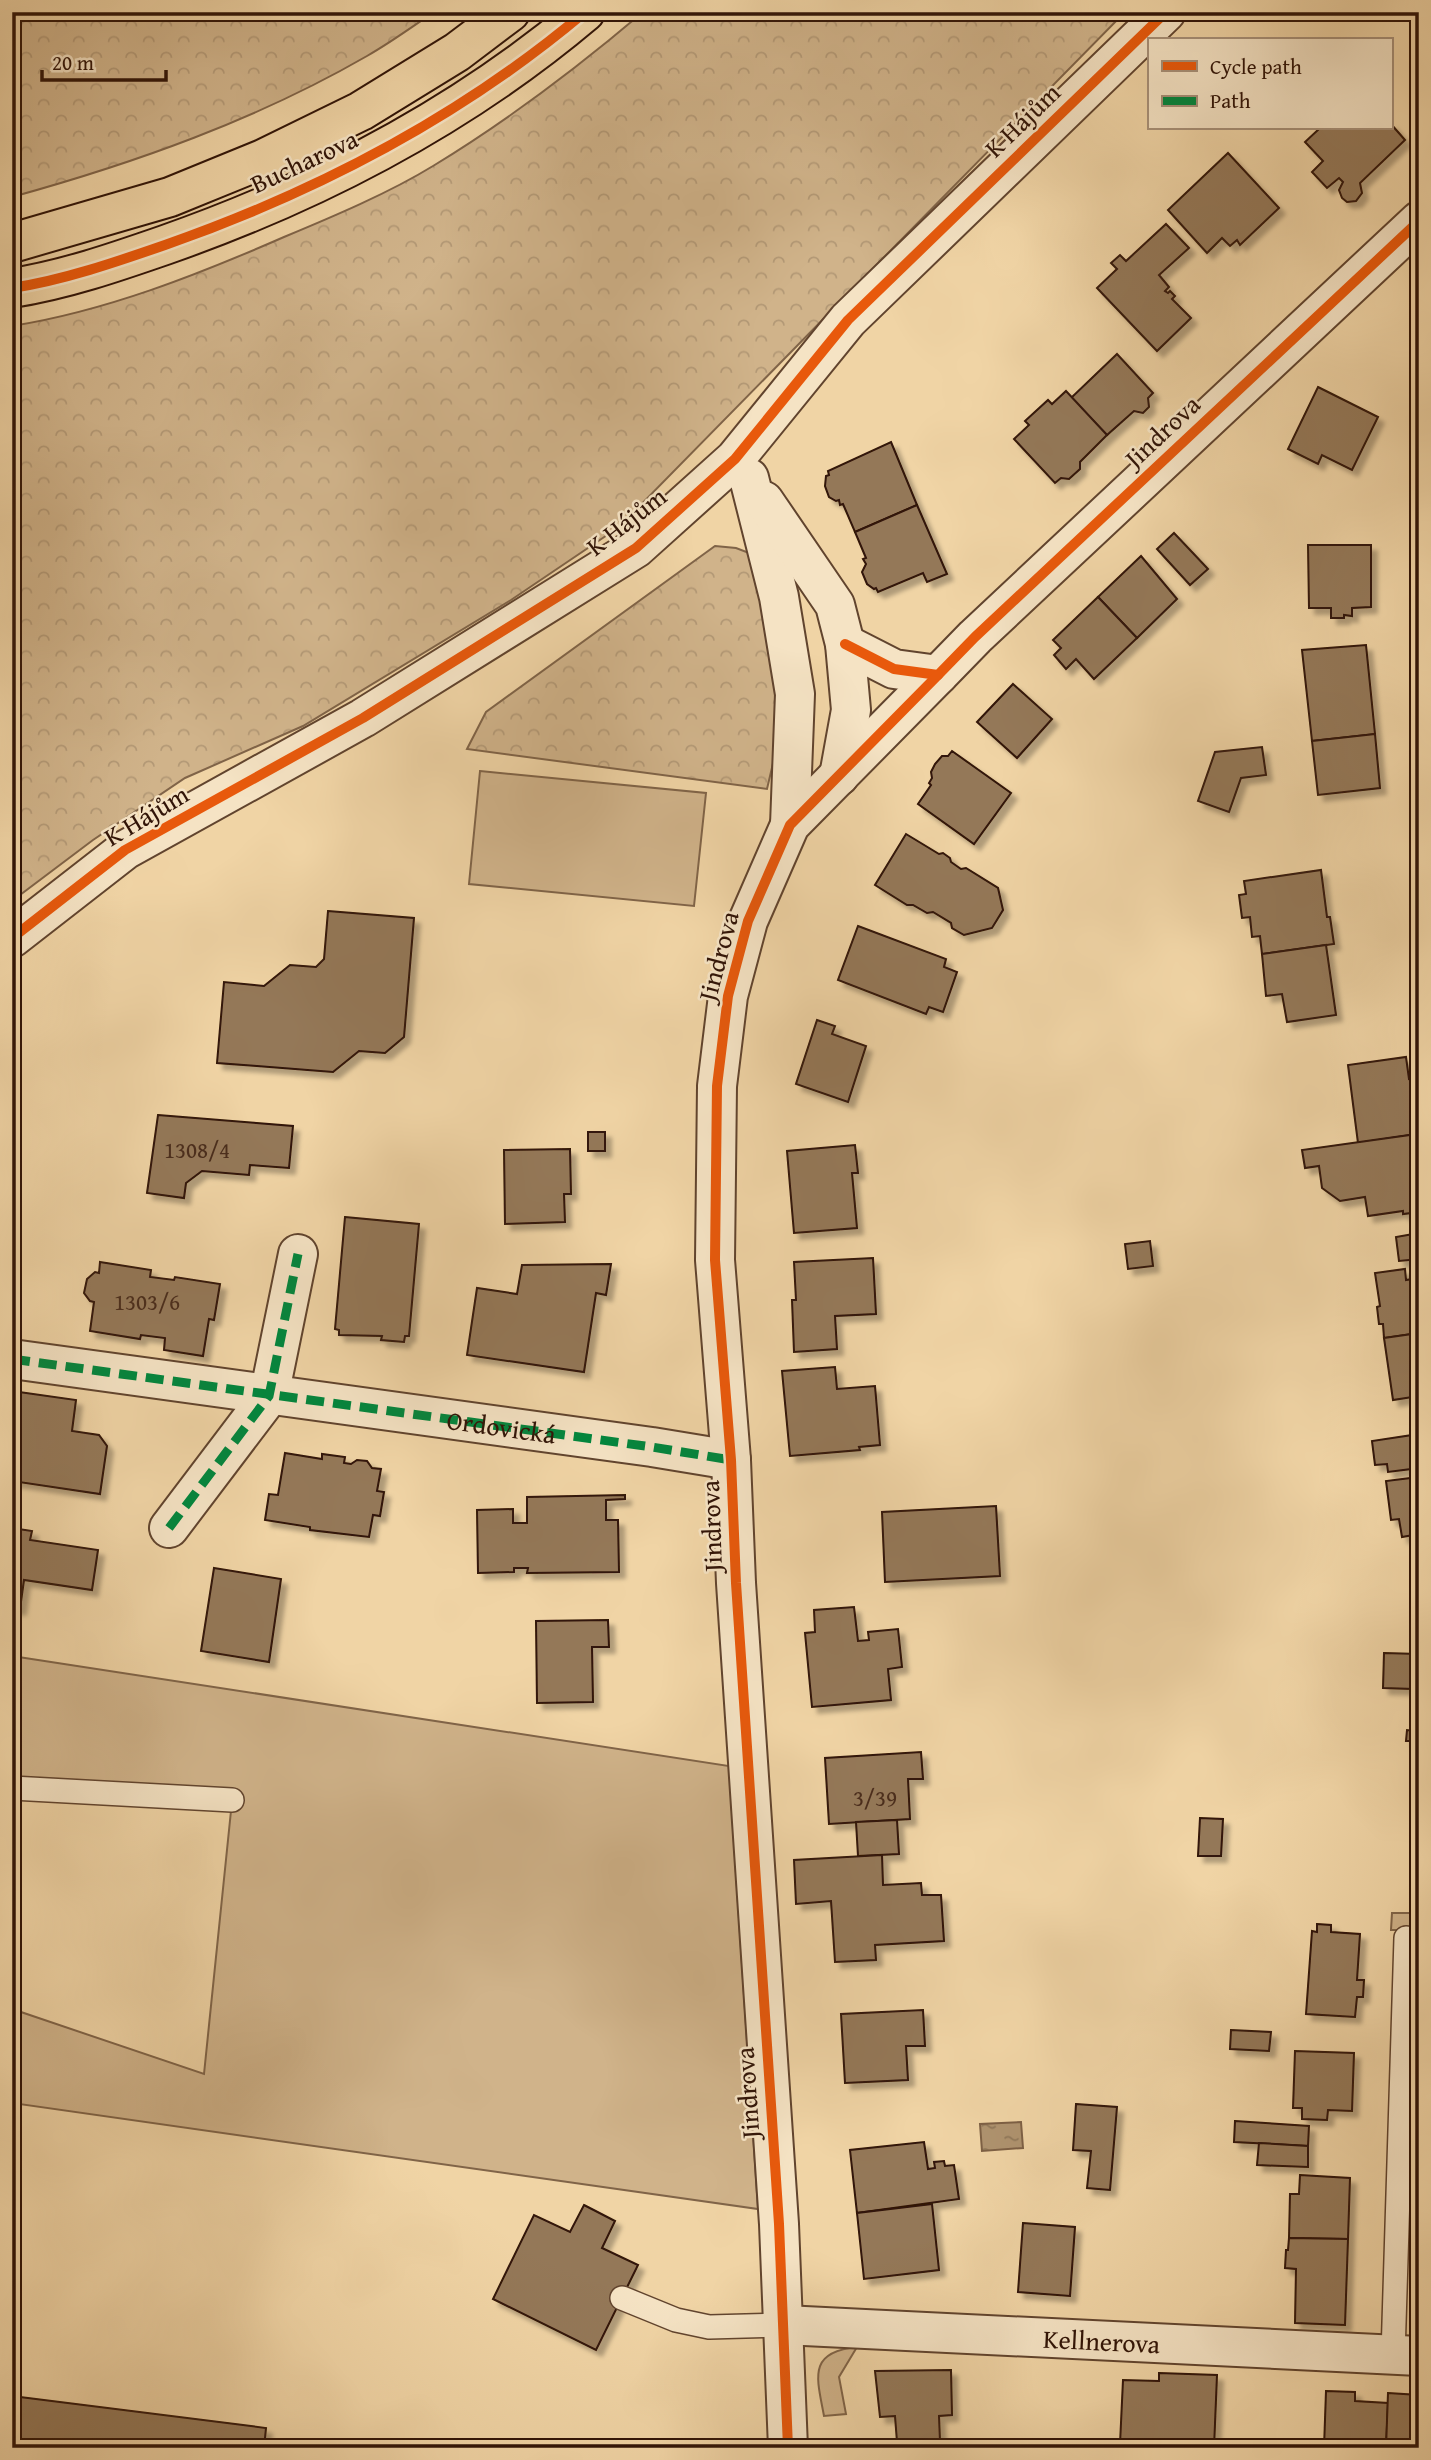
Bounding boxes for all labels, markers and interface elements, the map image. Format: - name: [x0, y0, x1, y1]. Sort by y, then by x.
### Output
- scale bar: [42, 38, 166, 82]
- legend: [1148, 38, 1392, 130]
- text: 20 m: [52, 47, 94, 78]
- text: Cycle path: [1210, 51, 1302, 82]
- street label: K Hájům: [975, 74, 1069, 166]
- text: Path: [1210, 85, 1251, 116]
- street label: Bucharova: [244, 119, 365, 203]
- street label: Jindrova: [1113, 385, 1209, 479]
- street label: K Hájům: [577, 477, 675, 565]
- street label: K Hájům: [96, 774, 196, 856]
- street label: Jindrova: [687, 906, 749, 1008]
- house number: 1308/4: [164, 1133, 230, 1166]
- house number: 1303/6: [114, 1285, 180, 1318]
- street label: Ordovická: [444, 1399, 559, 1453]
- street label: Jindrova: [690, 1479, 732, 1576]
- house number: 3/39: [853, 1781, 897, 1814]
- street label: Jindrova: [724, 2045, 770, 2143]
- street label: Kellnerova: [1042, 2318, 1162, 2363]

